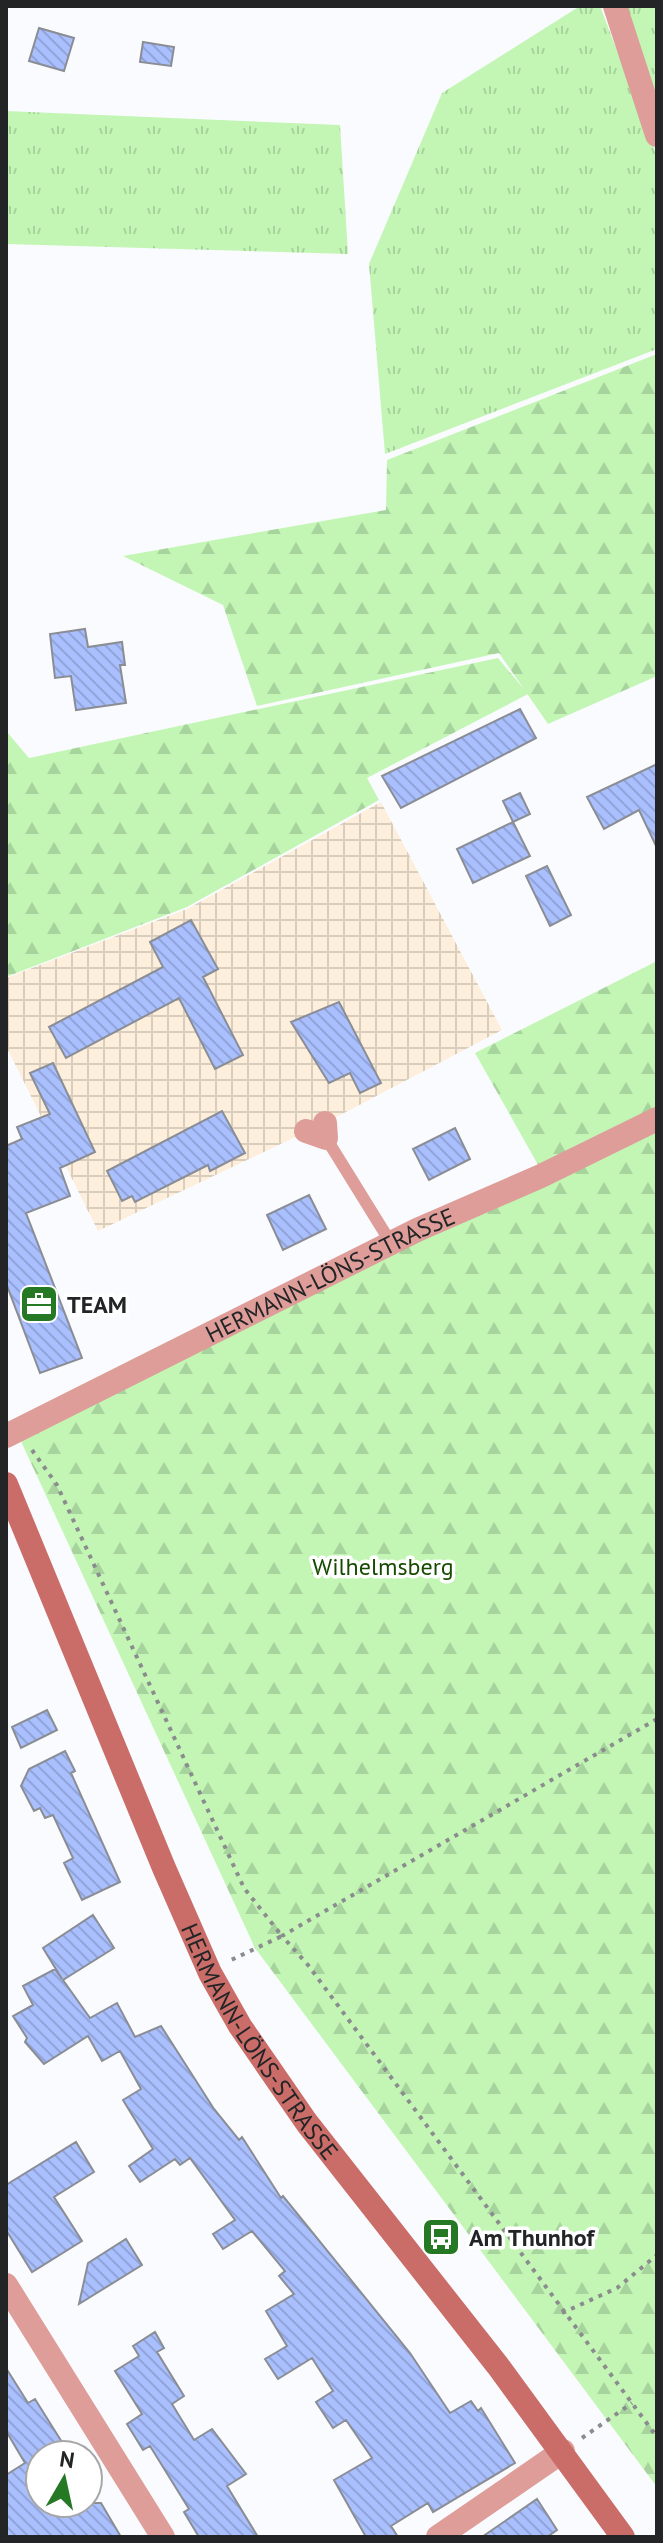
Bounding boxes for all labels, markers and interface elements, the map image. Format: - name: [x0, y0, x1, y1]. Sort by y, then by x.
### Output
- street label: HERMANN-LÖNS-STRASSE: [200, 1200, 459, 1349]
- office icon: TEAM: [18, 1283, 60, 1325]
- place label: TEAM: [67, 1289, 127, 1320]
- park label: Wilhelmsberg: [312, 1551, 454, 1582]
- street label: HERMANN-LÖNS-STRASSE: [175, 1918, 345, 2166]
- bus stop icon: Am Thunhof: [420, 2216, 462, 2258]
- place label: Am Thunhof: [469, 2222, 595, 2253]
- north arrow: [24, 2439, 104, 2519]
- text: N: [58, 2444, 76, 2474]

